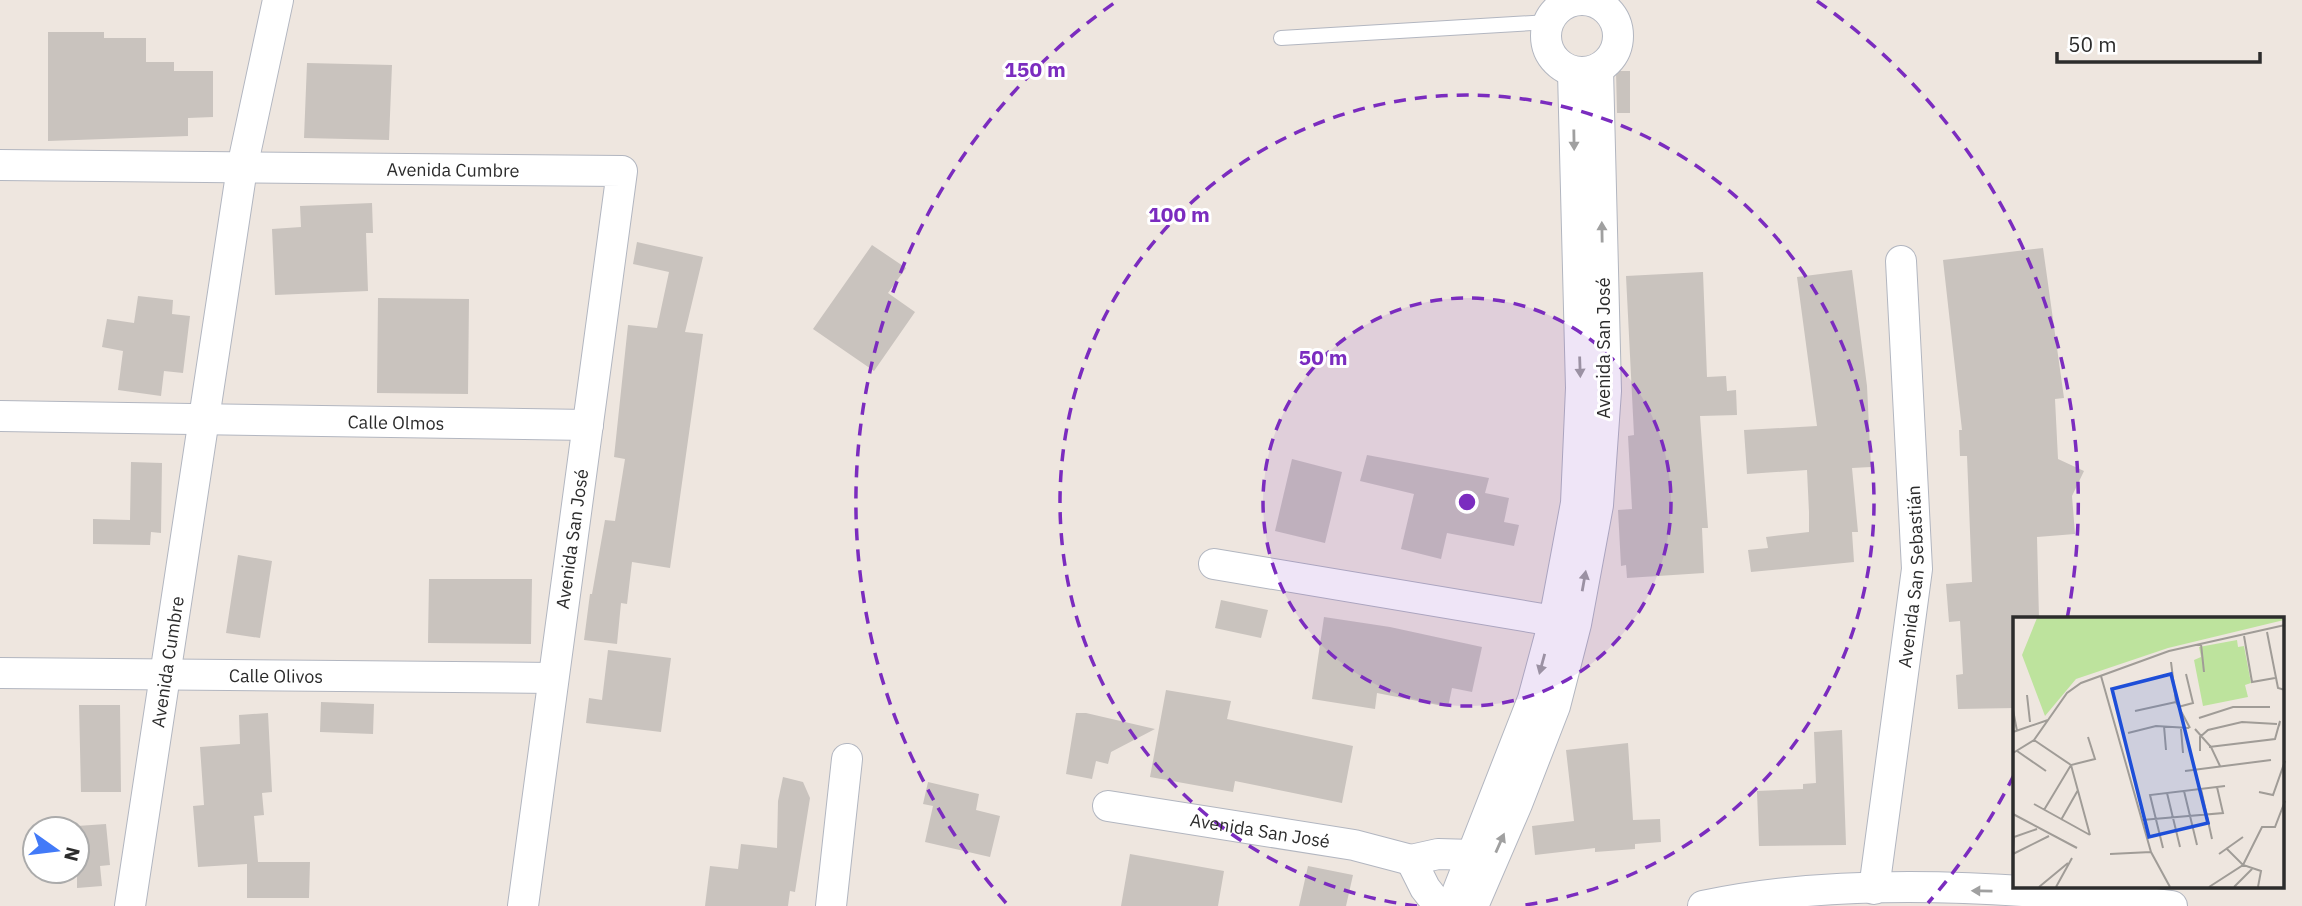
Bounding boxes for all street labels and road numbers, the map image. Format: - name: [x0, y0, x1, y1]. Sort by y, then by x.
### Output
- street label: Avenida Cumbre: [386, 157, 520, 182]
- street label: Avenida San José: [1592, 277, 1615, 419]
- street label: Calle Olmos: [347, 410, 445, 434]
- street label: Avenida San José: [551, 467, 593, 611]
- street label: Avenida San Sebastián: [1892, 485, 1928, 669]
- street label: Avenida Cumbre: [146, 594, 188, 729]
- street label: Calle Olivos: [229, 664, 323, 687]
- street label: Avenida San José: [1188, 808, 1332, 853]

